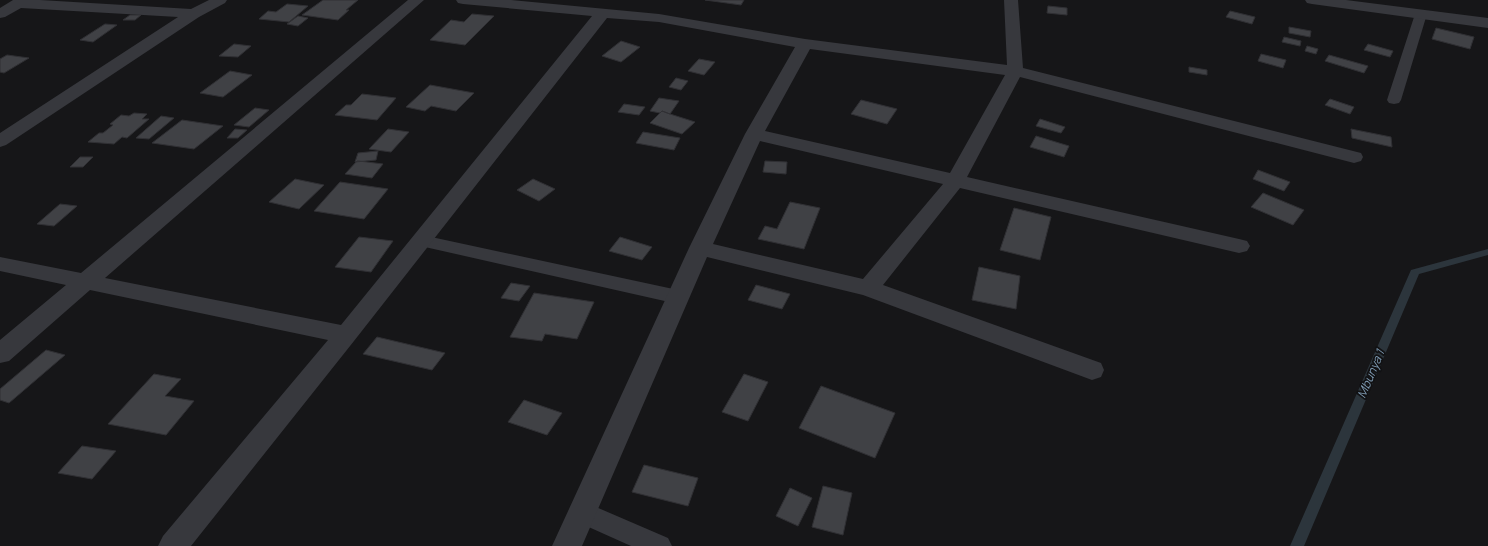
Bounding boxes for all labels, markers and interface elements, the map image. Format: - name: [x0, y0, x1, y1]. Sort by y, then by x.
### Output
- water label: Mbunya 1: [1353, 346, 1389, 401]

